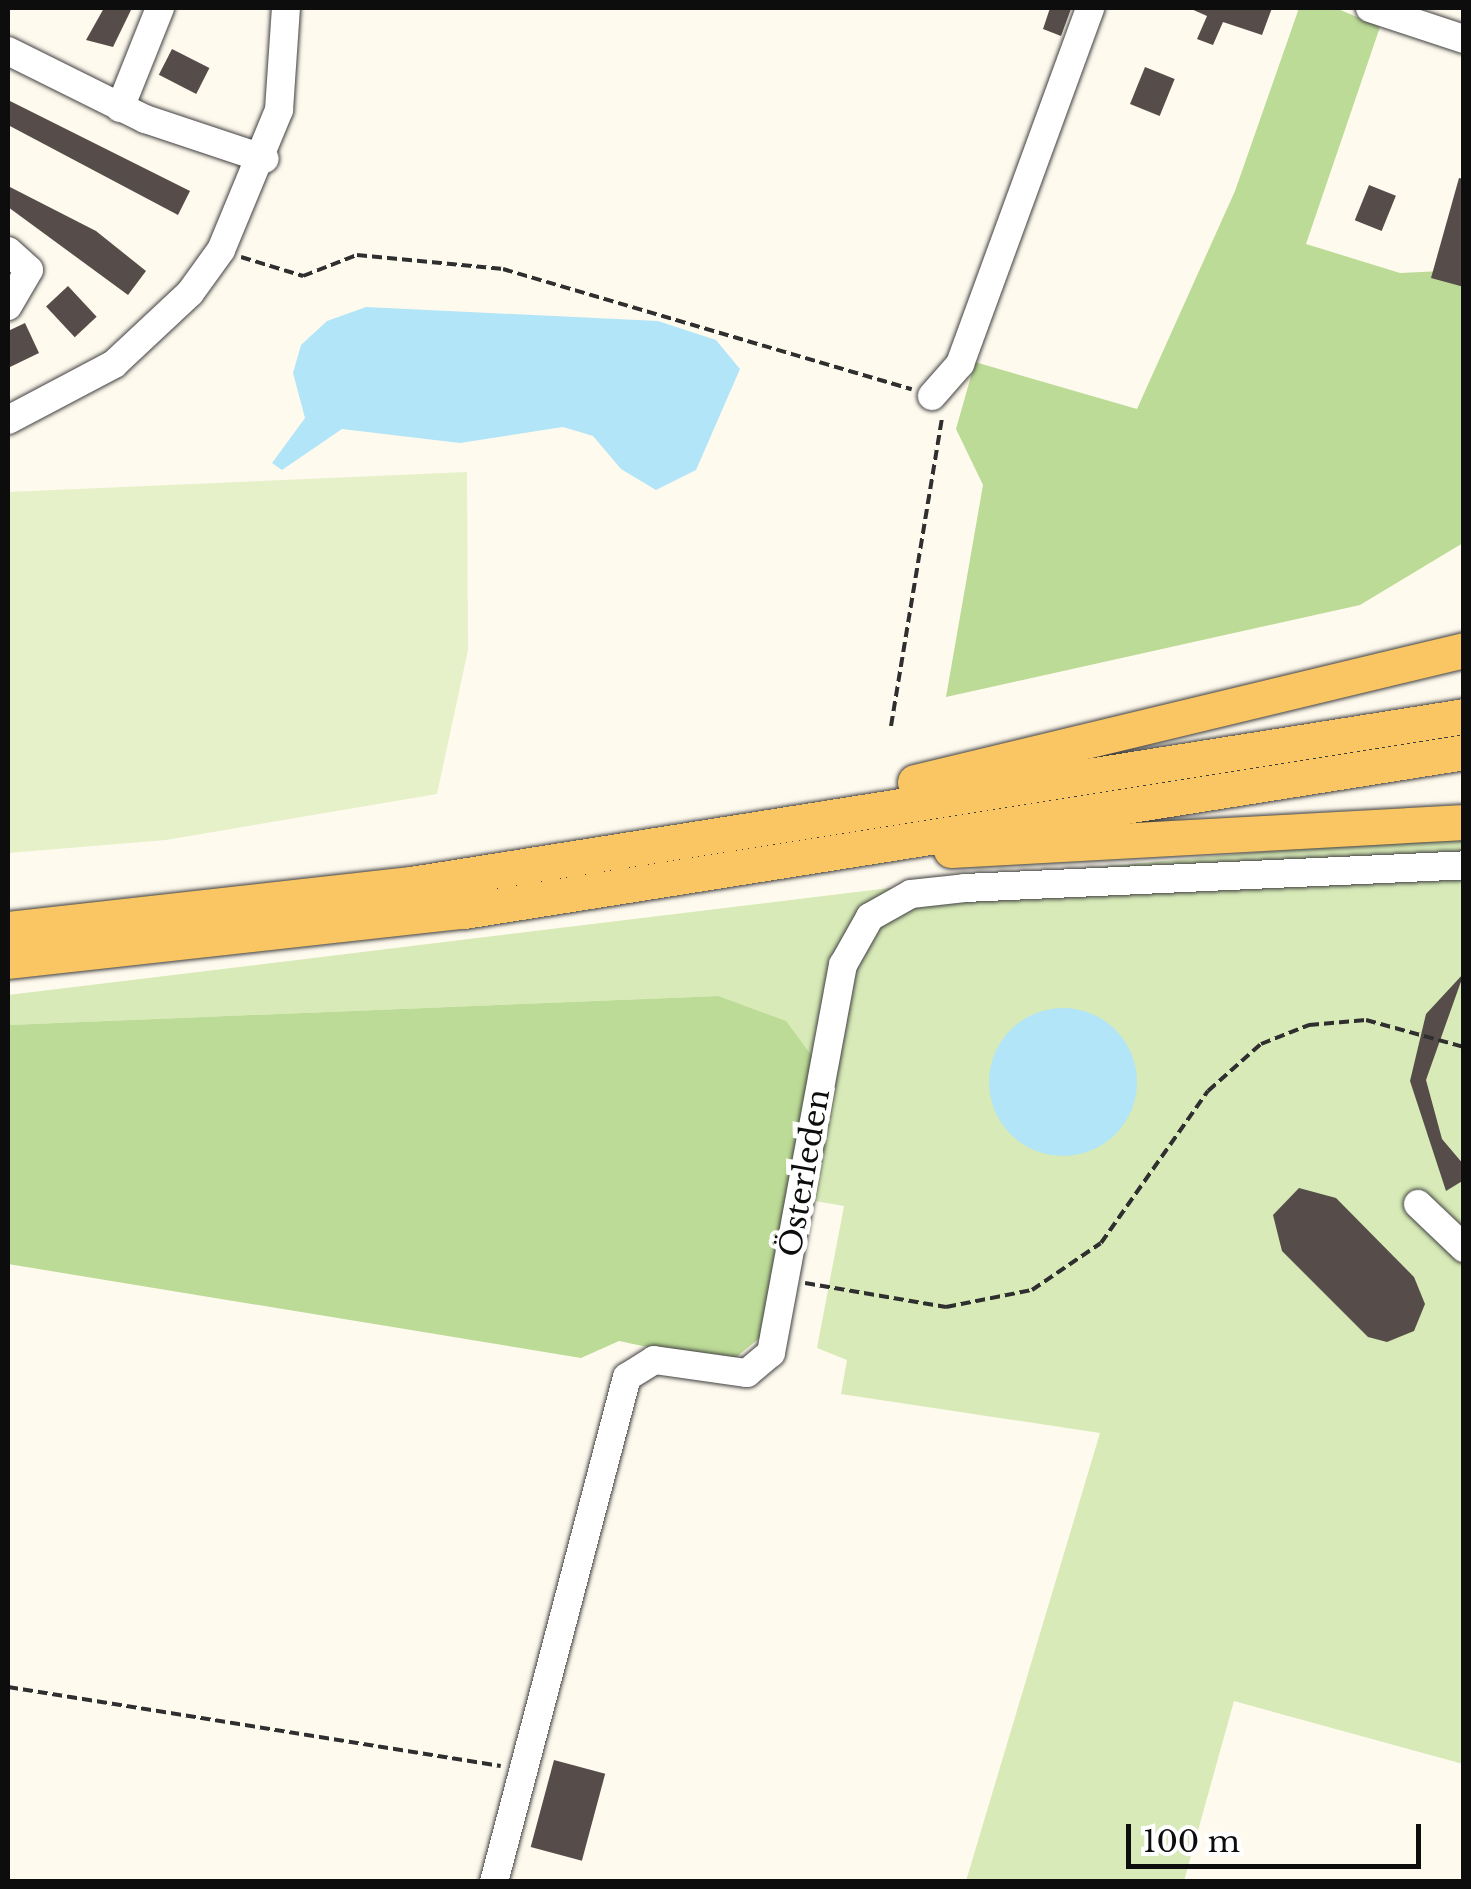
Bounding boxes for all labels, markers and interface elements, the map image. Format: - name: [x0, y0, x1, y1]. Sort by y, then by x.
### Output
- street label: Österleden: [773, 1086, 837, 1260]
- scale bar: [1131, 1804, 1426, 1866]
- text: 100 m: [1143, 1823, 1240, 1860]

